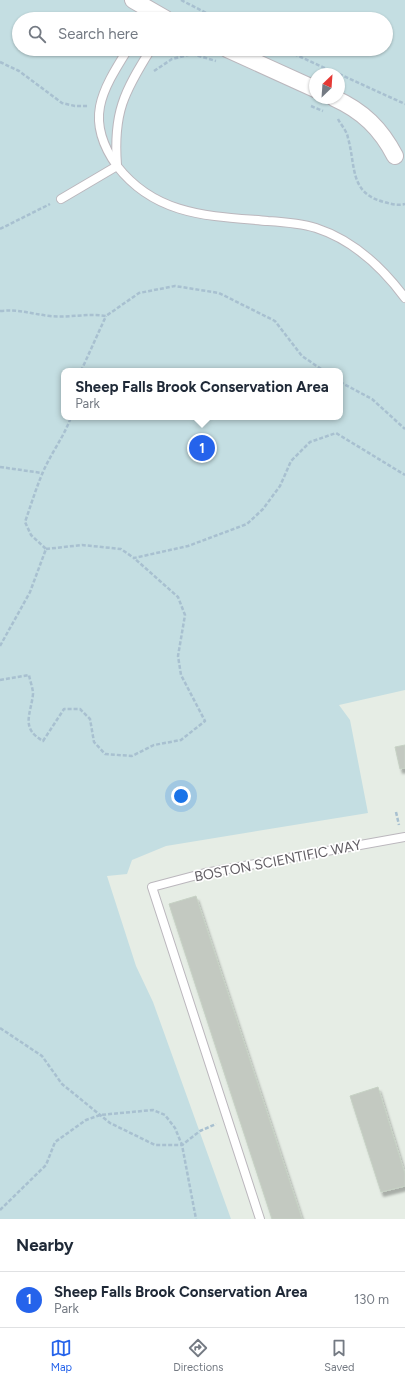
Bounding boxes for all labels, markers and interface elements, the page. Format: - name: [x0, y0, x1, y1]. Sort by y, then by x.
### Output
- search box: [12, 12, 393, 56]
- icon: search: [26, 23, 48, 45]
- text: Search here: [58, 25, 138, 43]
- north arrow: [309, 68, 345, 104]
- popup: [61, 368, 343, 420]
- text: Sheep Falls Brook Conservation Area: [75, 378, 329, 396]
- text: Park: [75, 396, 100, 411]
- pin: 1: [189, 433, 215, 463]
- your location: [171, 786, 191, 806]
- street label: BOSTON SCIENTIFIC WAY: [193, 836, 363, 886]
- text: Nearby: [16, 1235, 74, 1255]
- text: Sheep Falls Brook Conservation Area: [54, 1283, 308, 1301]
- text: 1: [26, 1292, 32, 1307]
- text: 130 m: [354, 1292, 389, 1307]
- text: Park: [54, 1301, 79, 1316]
- tab: Map: [50, 1337, 72, 1374]
- tab: Directions: [173, 1337, 223, 1374]
- tab: Saved: [324, 1337, 355, 1374]

